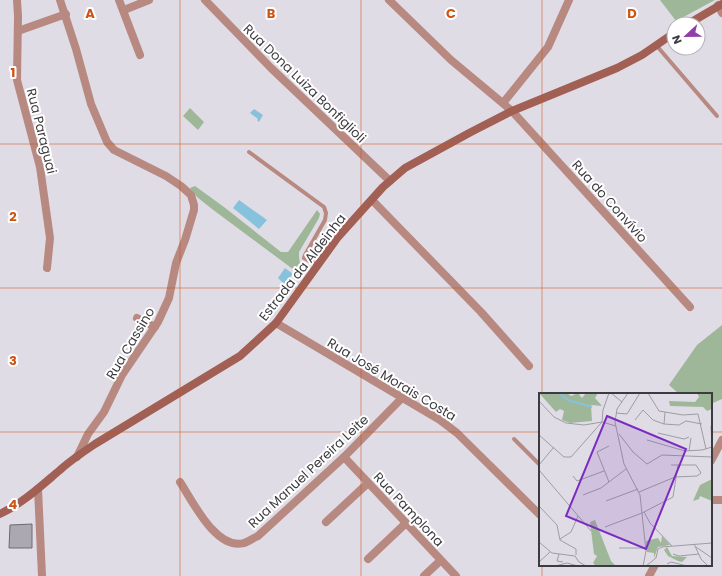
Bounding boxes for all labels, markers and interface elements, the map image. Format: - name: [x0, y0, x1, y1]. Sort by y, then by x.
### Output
- text: A: [85, 4, 95, 23]
- text: B: [267, 4, 276, 23]
- text: C: [446, 4, 456, 23]
- text: D: [627, 4, 637, 23]
- north arrow: [666, 16, 706, 56]
- street label: Rua Dona Luiza Bonfiglioli: [239, 20, 370, 147]
- text: N: [668, 33, 686, 47]
- text: 1: [11, 63, 15, 82]
- street label: Rua Paraguai: [22, 86, 61, 176]
- street label: Rua do Convívio: [567, 156, 652, 247]
- text: 2: [9, 207, 17, 226]
- street label: Estrada da Aldeinha: [254, 210, 350, 325]
- street label: Rua Cassino: [101, 304, 159, 383]
- street label: Rua José Morais Costa: [324, 333, 460, 425]
- text: 3: [9, 351, 17, 370]
- inset map: [539, 393, 712, 566]
- street label: Rua Manuel Pereira Leite: [244, 410, 373, 532]
- street label: Rua Pamplona: [369, 468, 448, 551]
- text: 4: [9, 495, 18, 514]

